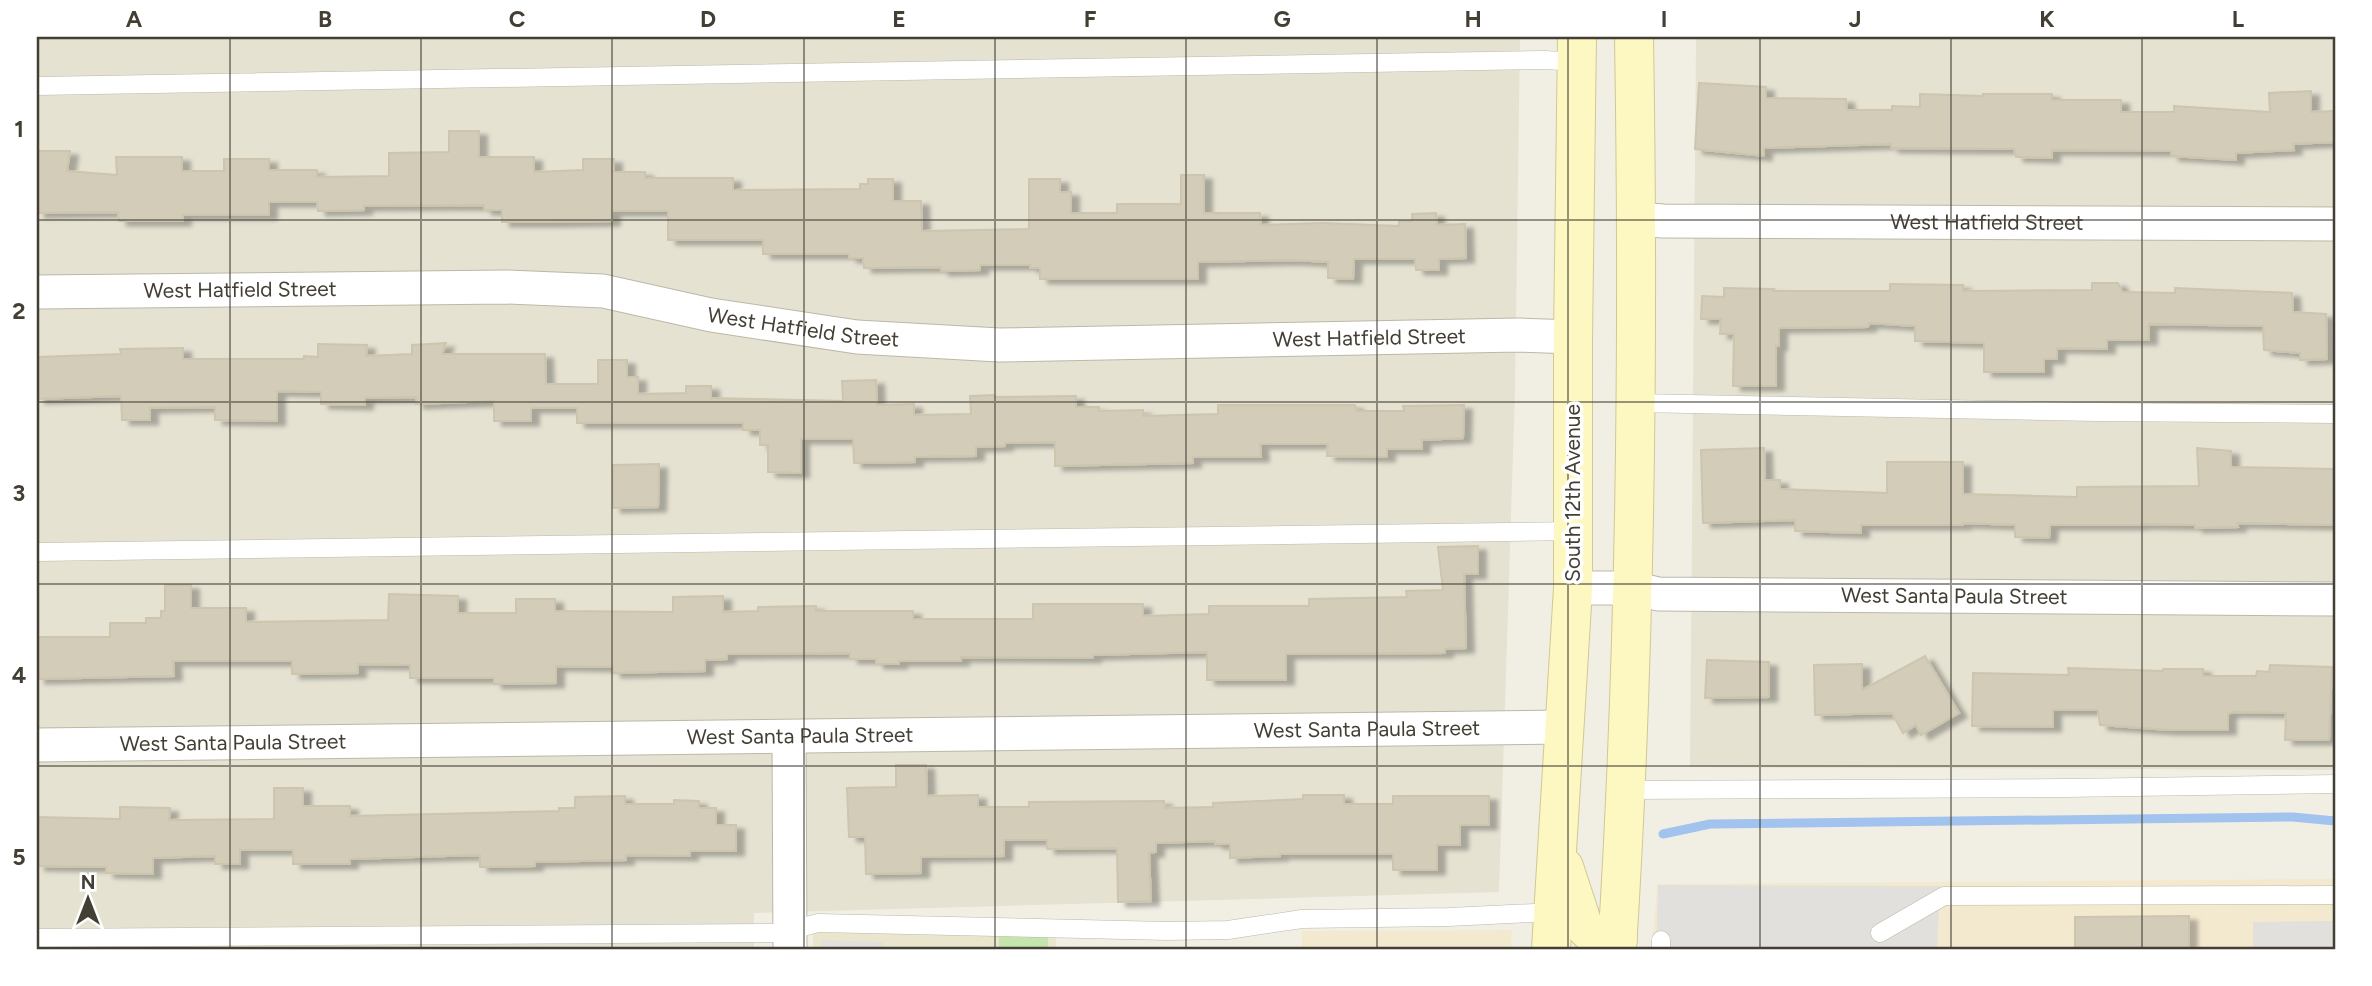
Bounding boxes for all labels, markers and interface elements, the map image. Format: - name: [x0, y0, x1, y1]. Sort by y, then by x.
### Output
- text: A: [126, 5, 143, 33]
- text: B: [318, 5, 332, 33]
- text: C: [509, 5, 526, 33]
- text: D: [700, 5, 716, 33]
- text: E: [892, 5, 906, 33]
- text: F: [1084, 5, 1097, 33]
- text: G: [1273, 5, 1291, 33]
- text: H: [1464, 5, 1482, 33]
- text: I: [1661, 5, 1667, 33]
- text: J: [1849, 5, 1861, 33]
- text: K: [2039, 5, 2055, 33]
- text: L: [2232, 5, 2244, 33]
- text: 1: [14, 115, 24, 143]
- street label: West Hatfield Street: [1890, 209, 2084, 235]
- street label: West Hatfield Street: [143, 276, 337, 303]
- text: 2: [12, 297, 26, 325]
- street label: West Hatfield Street: [706, 302, 900, 351]
- street label: West Hatfield Street: [1272, 323, 1466, 352]
- street label: South 12th Avenue: [1560, 404, 1585, 582]
- text: 3: [13, 479, 25, 507]
- street label: West Santa Paula Street: [1841, 582, 2068, 609]
- text: 4: [12, 661, 26, 689]
- street label: West Santa Paula Street: [1253, 715, 1480, 743]
- street label: West Santa Paula Street: [686, 722, 913, 749]
- street label: West Santa Paula Street: [120, 728, 346, 756]
- text: 5: [12, 843, 26, 871]
- north arrow: [52, 864, 122, 934]
- text: N: [81, 871, 95, 894]

